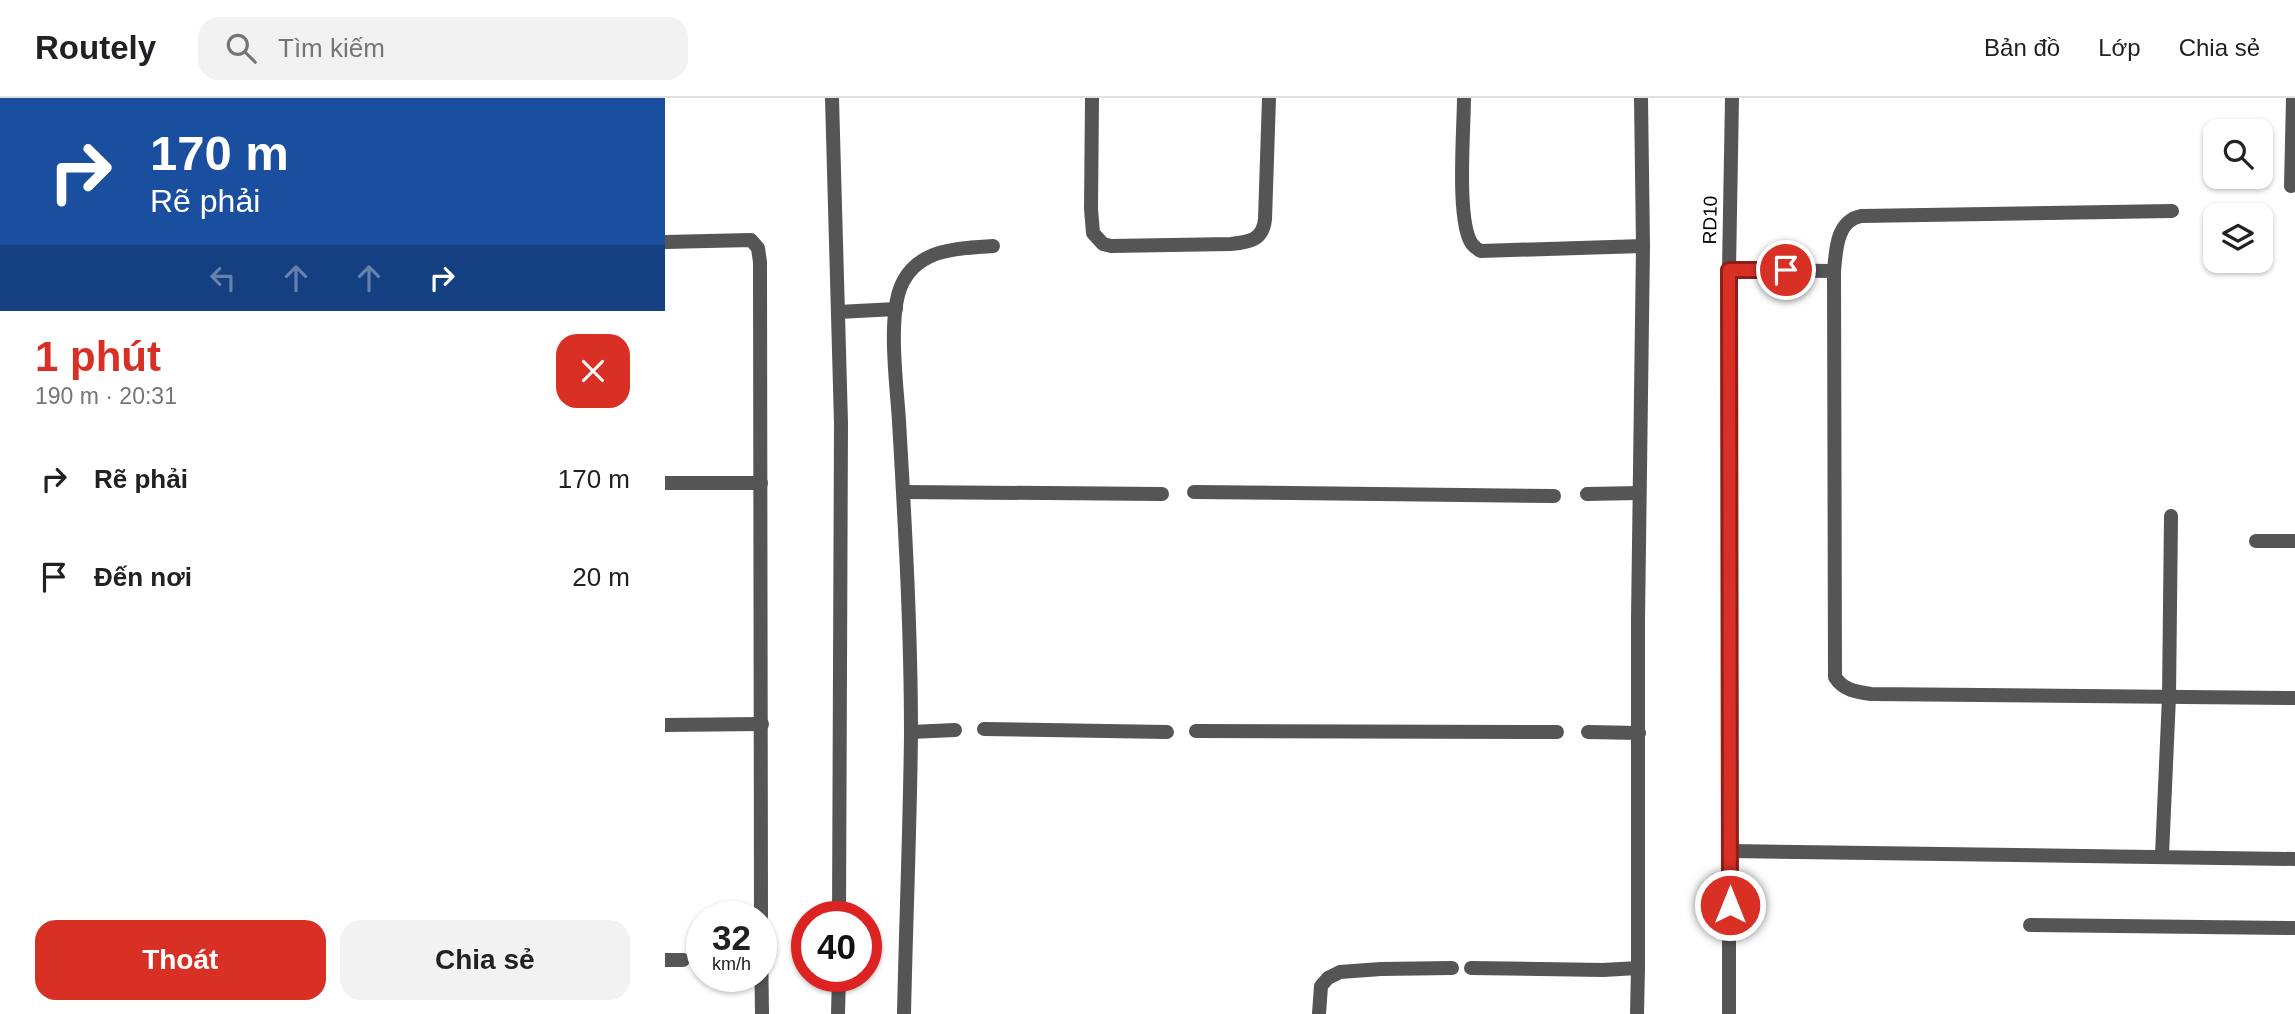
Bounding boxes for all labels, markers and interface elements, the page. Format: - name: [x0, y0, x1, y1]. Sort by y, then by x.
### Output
- search box: [198, 17, 688, 80]
- text: Routely: [35, 29, 156, 66]
- icon: search: [222, 29, 260, 67]
- text: Tìm kiếm: [278, 33, 385, 63]
- text: Bản đồ: [1984, 34, 2060, 61]
- text: Lớp: [2098, 34, 2141, 61]
- text: Chia sẻ: [2179, 34, 2260, 61]
- map controls: [2203, 119, 2273, 273]
- button: search: [2203, 119, 2273, 189]
- icon: right: [35, 126, 126, 217]
- text: 170 m: [150, 126, 289, 180]
- text: Rẽ phải: [150, 183, 260, 219]
- street label: RD10: [1699, 196, 1721, 244]
- button: layers: [2203, 203, 2273, 273]
- pin: [1756, 240, 1816, 300]
- icon: arrive: [1767, 251, 1805, 289]
- icon: left: [204, 259, 242, 297]
- icon: ahead: [277, 259, 315, 297]
- icon: ahead: [350, 259, 388, 297]
- icon: right: [423, 259, 461, 297]
- text: 1 phút: [35, 333, 161, 380]
- button: close: [556, 334, 630, 408]
- text: 190 m · 20:31: [35, 383, 177, 409]
- icon: right: [35, 460, 73, 498]
- text: Rẽ phải: [94, 464, 188, 494]
- text: 170 m: [558, 464, 630, 494]
- icon: arrive: [35, 558, 73, 596]
- text: Đến nơi: [94, 562, 192, 592]
- text: 20 m: [572, 562, 630, 592]
- position arrow: [1693, 868, 1767, 942]
- speed limit sign: 40: [791, 901, 882, 992]
- text: 32: [712, 918, 751, 957]
- button: Thoát: [35, 920, 326, 1000]
- button: Chia sẻ: [340, 920, 630, 1000]
- text: km/h: [712, 954, 751, 974]

